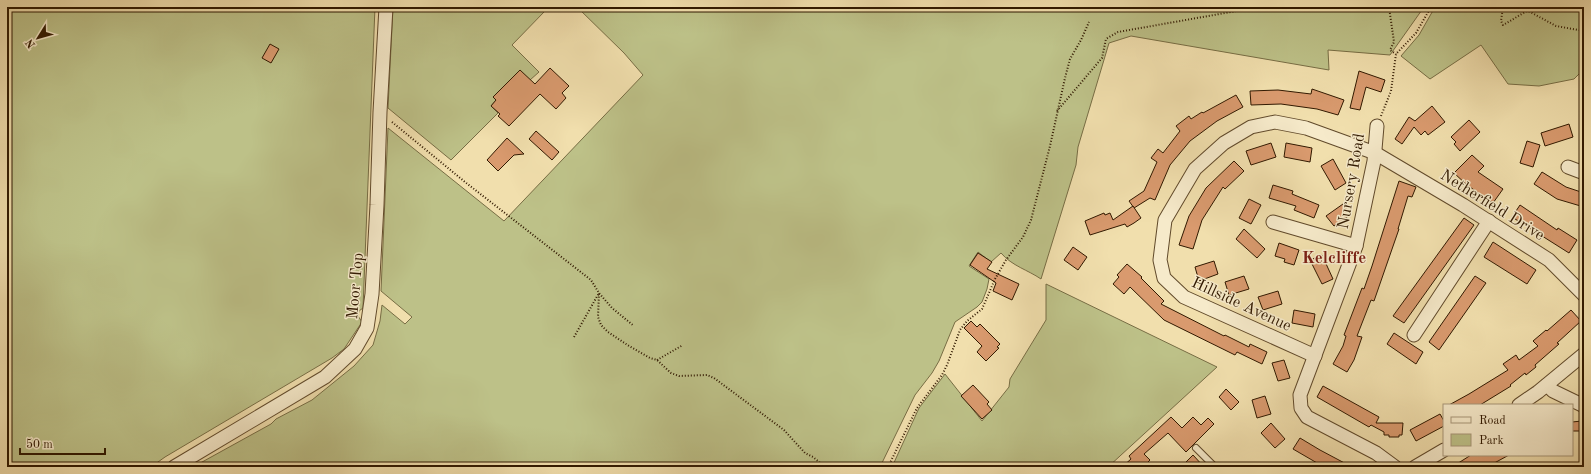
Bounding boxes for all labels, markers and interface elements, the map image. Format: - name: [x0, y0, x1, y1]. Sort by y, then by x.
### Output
- north arrow: [18, 18, 58, 58]
- text: N: [24, 36, 38, 50]
- street label: Nursery Road: [1336, 132, 1368, 230]
- street label: Netherfield Drive: [1437, 167, 1547, 244]
- district label: Kelcliffe: [1302, 250, 1366, 267]
- street label: Moor Top: [345, 252, 367, 320]
- street label: Hillside Avenue: [1189, 275, 1293, 335]
- legend: [1443, 404, 1573, 456]
- text: Road: [1479, 415, 1506, 427]
- scale bar: [20, 430, 105, 456]
- text: Park: [1479, 435, 1504, 447]
- text: 50 m: [26, 438, 53, 451]

